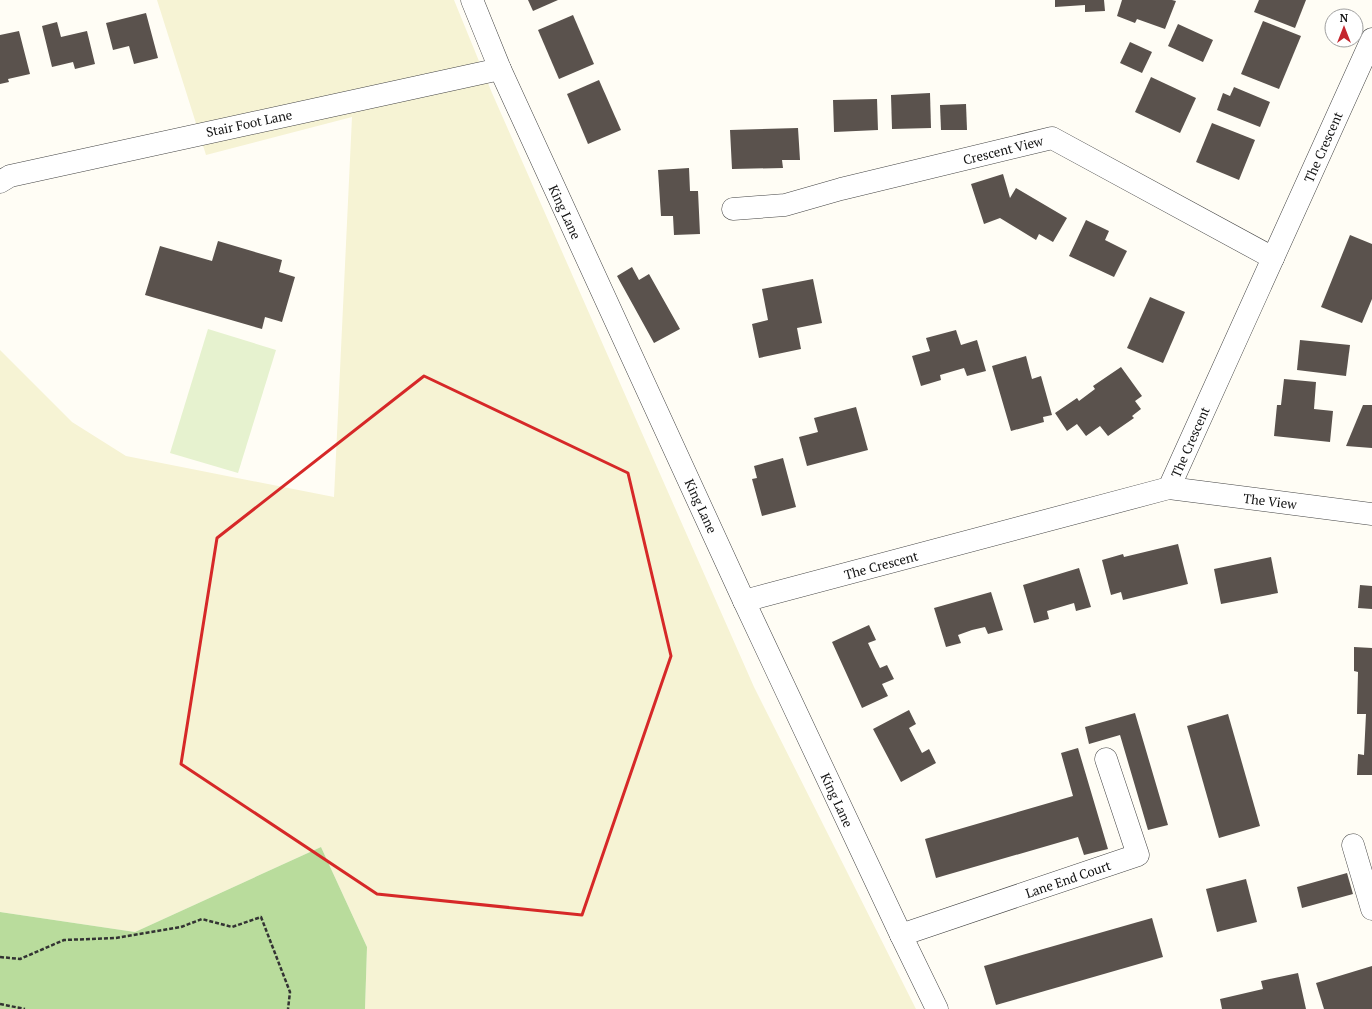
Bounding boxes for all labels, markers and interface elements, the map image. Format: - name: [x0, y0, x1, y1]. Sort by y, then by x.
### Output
- north arrow: [1324, 8, 1364, 48]
- text: N: [1340, 11, 1349, 25]
- street label: Stair Foot Lane: [204, 105, 294, 141]
- street label: The Crescent: [1299, 109, 1347, 185]
- street label: Crescent View: [961, 131, 1045, 169]
- street label: King Lane: [545, 182, 585, 242]
- street label: The Crescent: [1166, 404, 1214, 480]
- street label: King Lane: [681, 476, 721, 536]
- street label: The View: [1242, 489, 1298, 513]
- street label: The Crescent: [842, 546, 920, 584]
- street label: King Lane: [817, 770, 857, 830]
- street label: Lane End Court: [1023, 856, 1113, 902]

